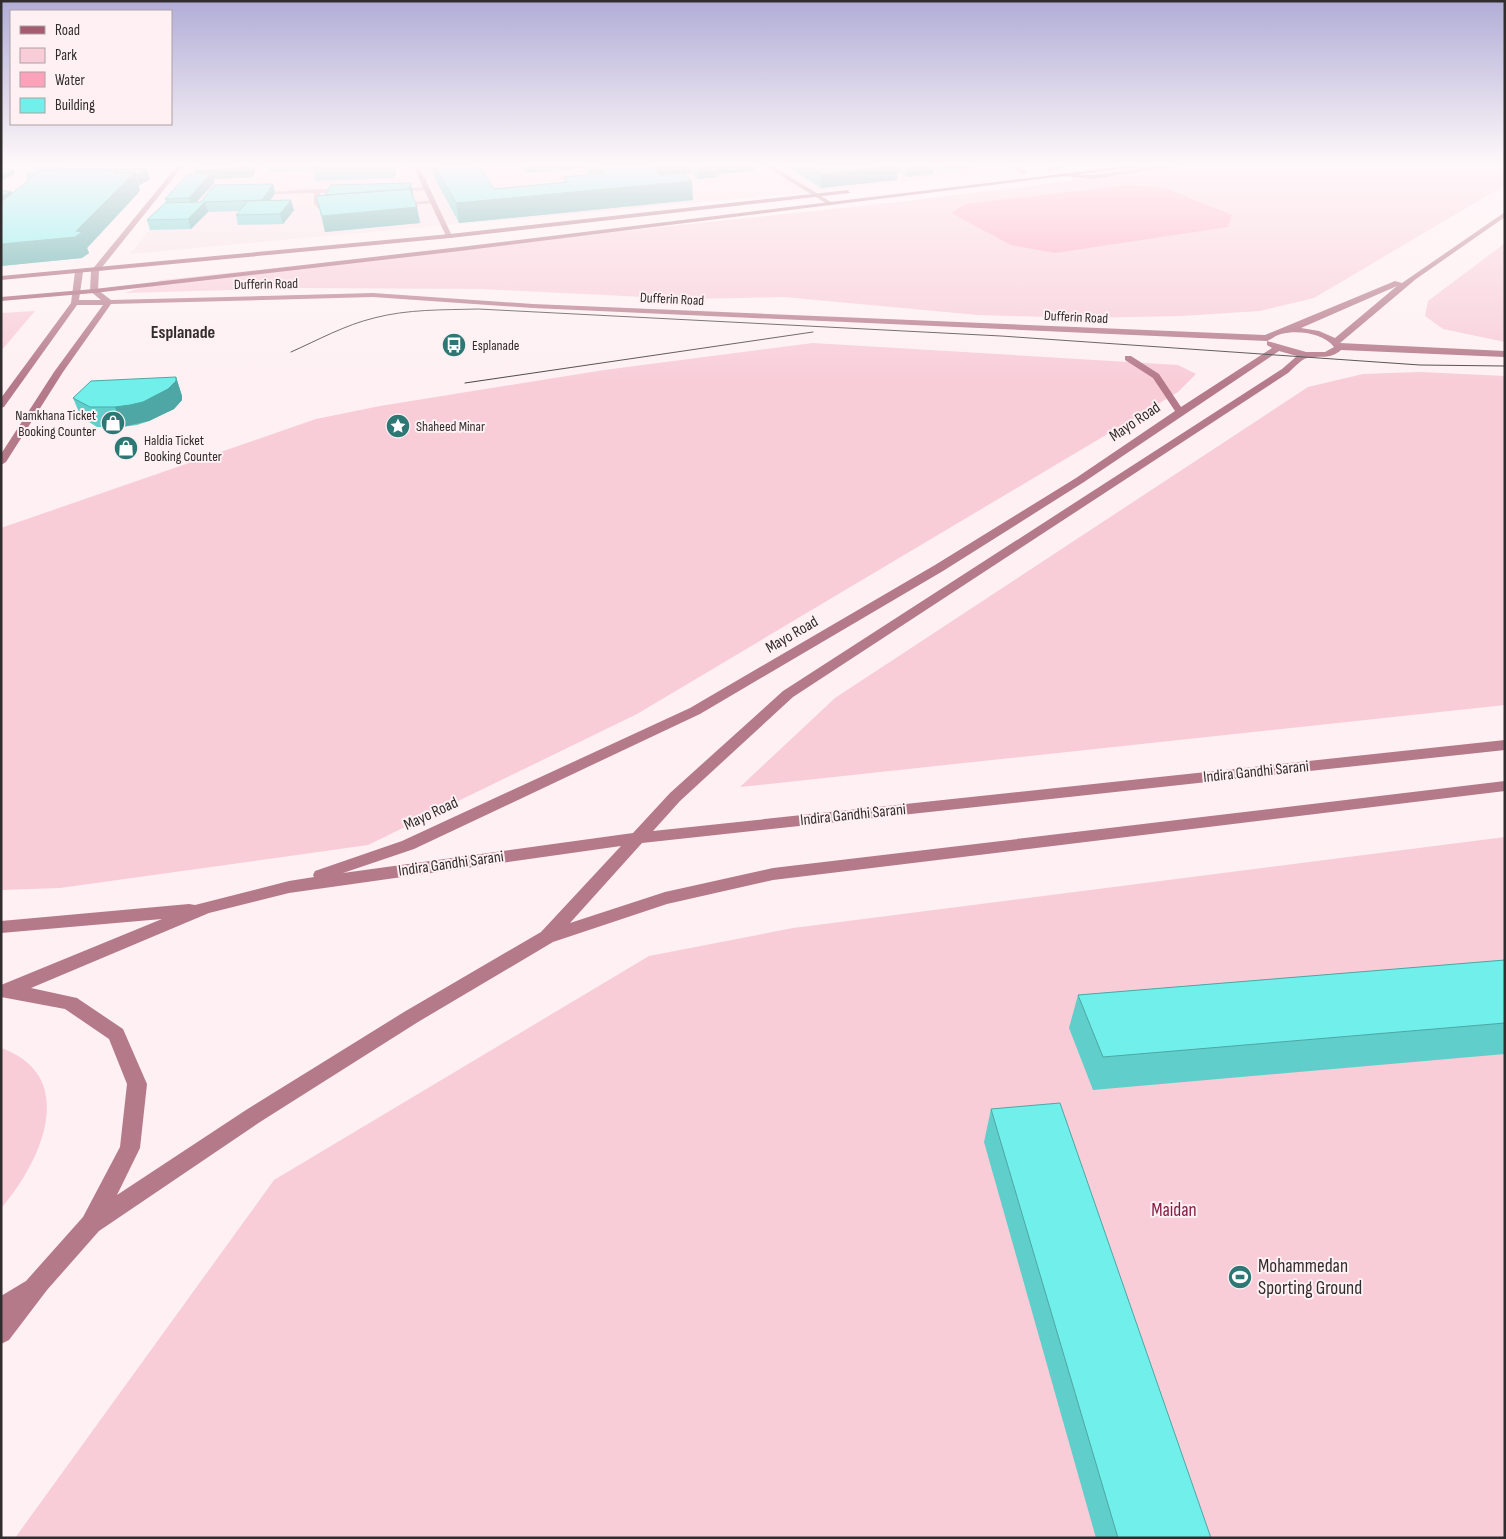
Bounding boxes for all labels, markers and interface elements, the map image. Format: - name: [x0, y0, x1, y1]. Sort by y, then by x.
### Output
- legend: [10, 10, 172, 125]
- text: Road: [55, 21, 80, 40]
- text: Park: [55, 46, 77, 65]
- text: Water: [55, 71, 86, 90]
- text: Building: [55, 96, 95, 115]
- street label: Dufferin Road: [234, 275, 298, 293]
- street label: Dufferin Road: [639, 289, 705, 309]
- street label: Dufferin Road: [1043, 307, 1109, 327]
- district label: Esplanade: [151, 322, 215, 343]
- bus stop icon: Esplanade: [441, 332, 467, 358]
- place label: Esplanade: [472, 337, 519, 354]
- street label: Mayo Road: [1106, 398, 1164, 446]
- place label: Namkhana Ticket Booking Counter: [15, 407, 96, 440]
- shop icon: Namkhana Ticket Booking Counter: [100, 410, 126, 436]
- place icon: Shaheed Minar: [385, 413, 411, 439]
- place label: Shaheed Minar: [416, 418, 485, 435]
- place label: Haldia Ticket Booking Counter: [144, 432, 222, 465]
- shop icon: Haldia Ticket Booking Counter: [113, 435, 139, 461]
- street label: Mayo Road: [762, 612, 822, 658]
- street label: Indira Gandhi Sarani: [1202, 757, 1310, 787]
- street label: Mayo Road: [401, 793, 461, 835]
- street label: Indira Gandhi Sarani: [799, 800, 907, 830]
- street label: Indira Gandhi Sarani: [397, 847, 505, 881]
- park label: Maidan: [1151, 1199, 1197, 1222]
- place label: Mohammedan Sporting Ground: [1258, 1255, 1362, 1300]
- sports icon: Mohammedan Sporting Ground: [1227, 1264, 1253, 1290]

